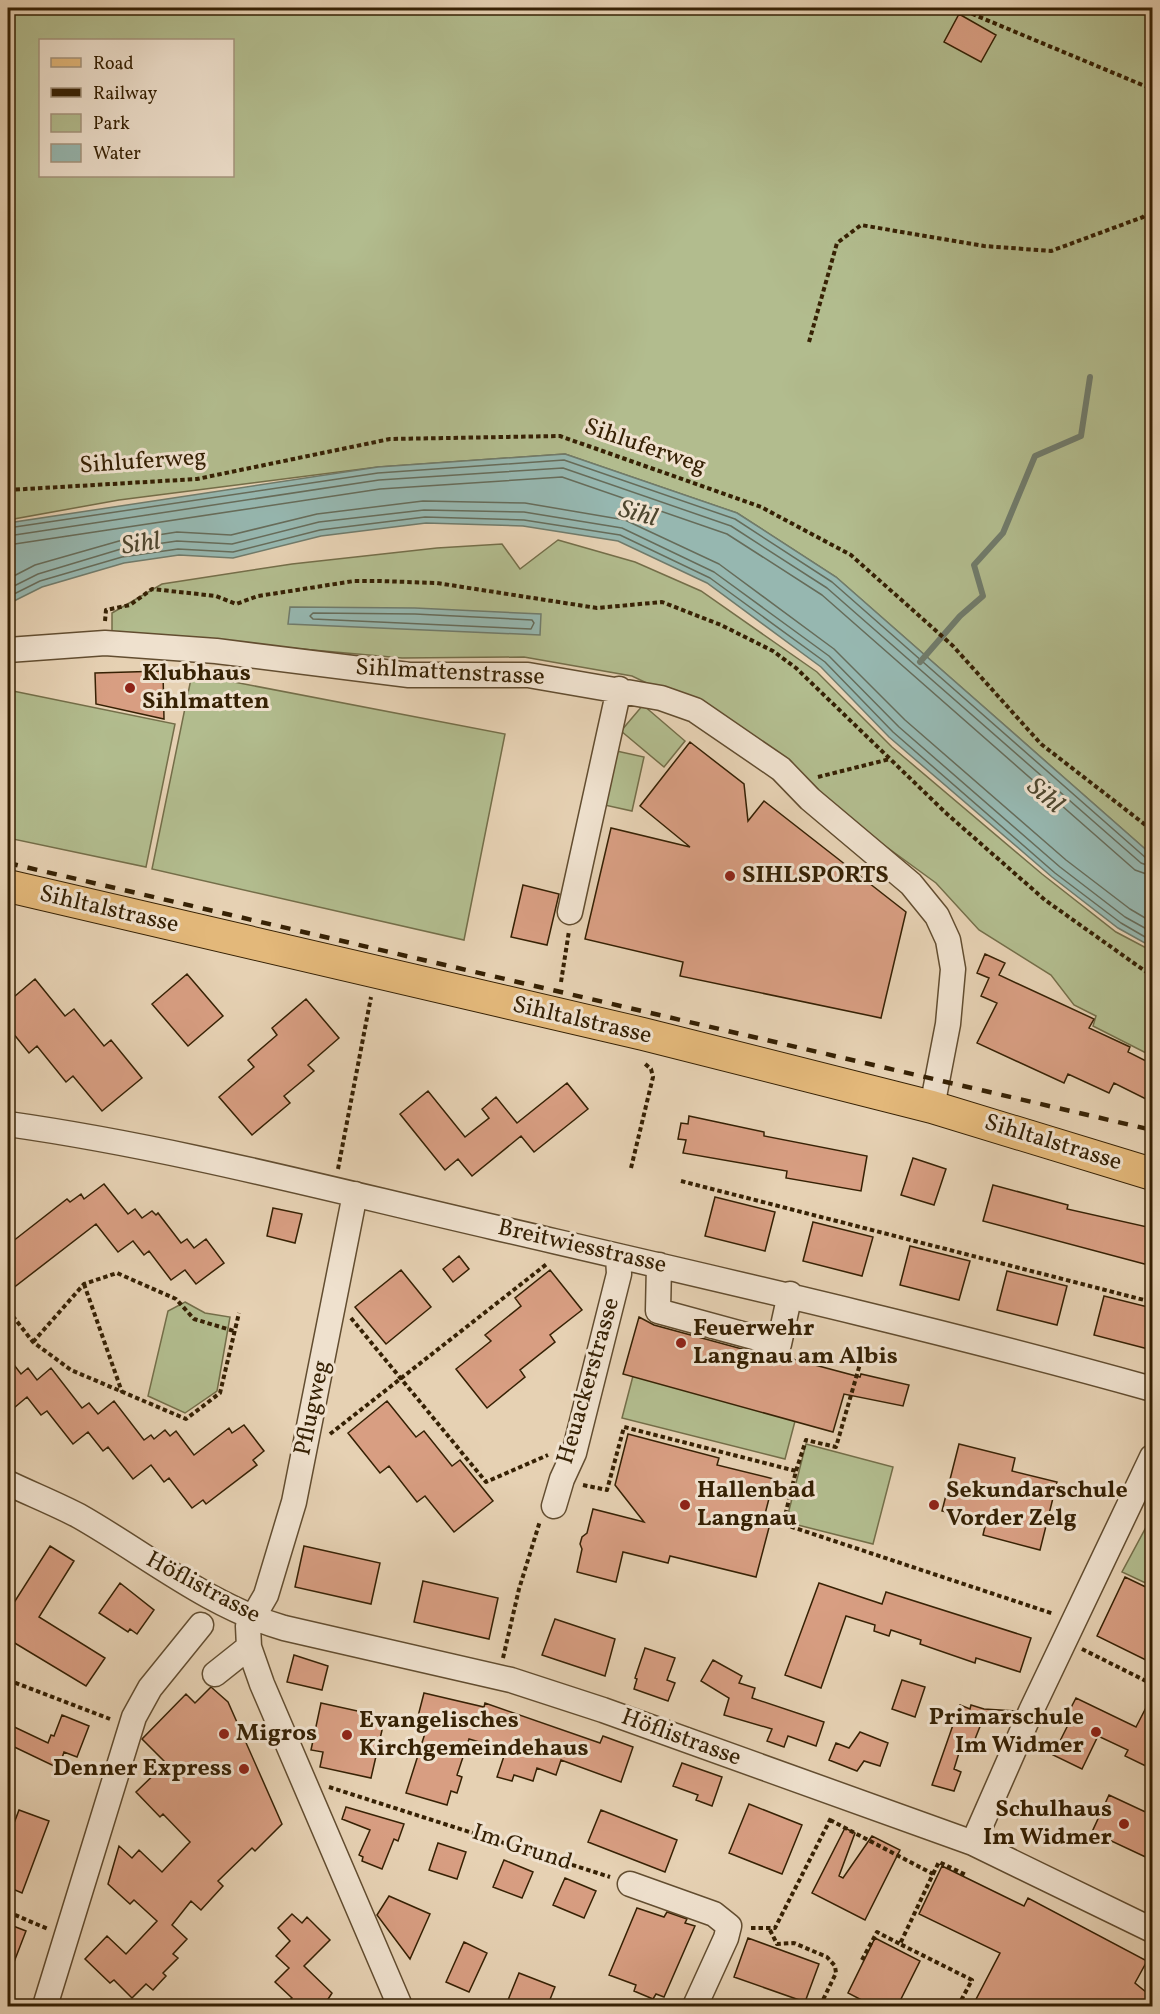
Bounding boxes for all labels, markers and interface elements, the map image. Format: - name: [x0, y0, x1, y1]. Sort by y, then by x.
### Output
- legend: [39, 39, 234, 177]
- text: Road: [93, 52, 134, 77]
- text: Railway: [93, 82, 157, 107]
- text: Park: [93, 112, 130, 137]
- text: Water: [93, 142, 141, 167]
- street label: Sihluferweg: [579, 410, 711, 484]
- street label: Sihluferweg: [78, 441, 208, 483]
- water label: Sihl: [614, 491, 662, 537]
- water label: Sihl: [119, 523, 163, 565]
- street label: Sihlmattenstrasse: [354, 651, 546, 695]
- place label: Klubhaus Sihlmatten: [142, 657, 270, 719]
- marker: Klubhaus Sihlmatten: [123, 681, 137, 695]
- water label: Sihl: [1019, 770, 1072, 823]
- place label: SIHLSPORTS: [742, 859, 889, 893]
- marker: SIHLSPORTS: [723, 869, 737, 883]
- street label: Sihltalstrasse: [36, 877, 182, 943]
- street label: Sihltalstrasse: [509, 988, 655, 1054]
- street label: Sihltalstrasse: [980, 1106, 1126, 1180]
- street label: Breitwiesstrasse: [494, 1211, 670, 1283]
- street label: Heuackerstrasse: [549, 1294, 629, 1468]
- place label: Feuerwehr Langnau am Albis: [693, 1312, 898, 1374]
- marker: Feuerwehr Langnau am Albis: [674, 1336, 688, 1350]
- street label: Pflugweg: [286, 1357, 340, 1459]
- place label: Hallenbad Langnau: [697, 1474, 816, 1536]
- place label: Sekundarschule Vorder Zelg: [946, 1474, 1128, 1536]
- marker: Hallenbad Langnau: [678, 1498, 692, 1512]
- marker: Sekundarschule Vorder Zelg: [927, 1498, 941, 1512]
- street label: Höflistrasse: [140, 1543, 266, 1633]
- street label: Höflistrasse: [616, 1701, 746, 1775]
- place label: Primarschule Im Widmer: [929, 1701, 1084, 1763]
- place label: Evangelisches Kirchgemeindehaus: [359, 1704, 588, 1766]
- place label: Migros: [236, 1717, 317, 1751]
- marker: Primarschule Im Widmer: [1089, 1725, 1103, 1739]
- marker: Migros: [217, 1727, 231, 1741]
- marker: Evangelisches Kirchgemeindehaus: [340, 1728, 354, 1742]
- place label: Denner Express: [53, 1752, 232, 1786]
- marker: Denner Express: [237, 1762, 251, 1776]
- place label: Schulhaus Im Widmer: [983, 1793, 1112, 1855]
- street label: Im Grund: [468, 1816, 576, 1880]
- marker: Schulhaus Im Widmer: [1117, 1817, 1131, 1831]

